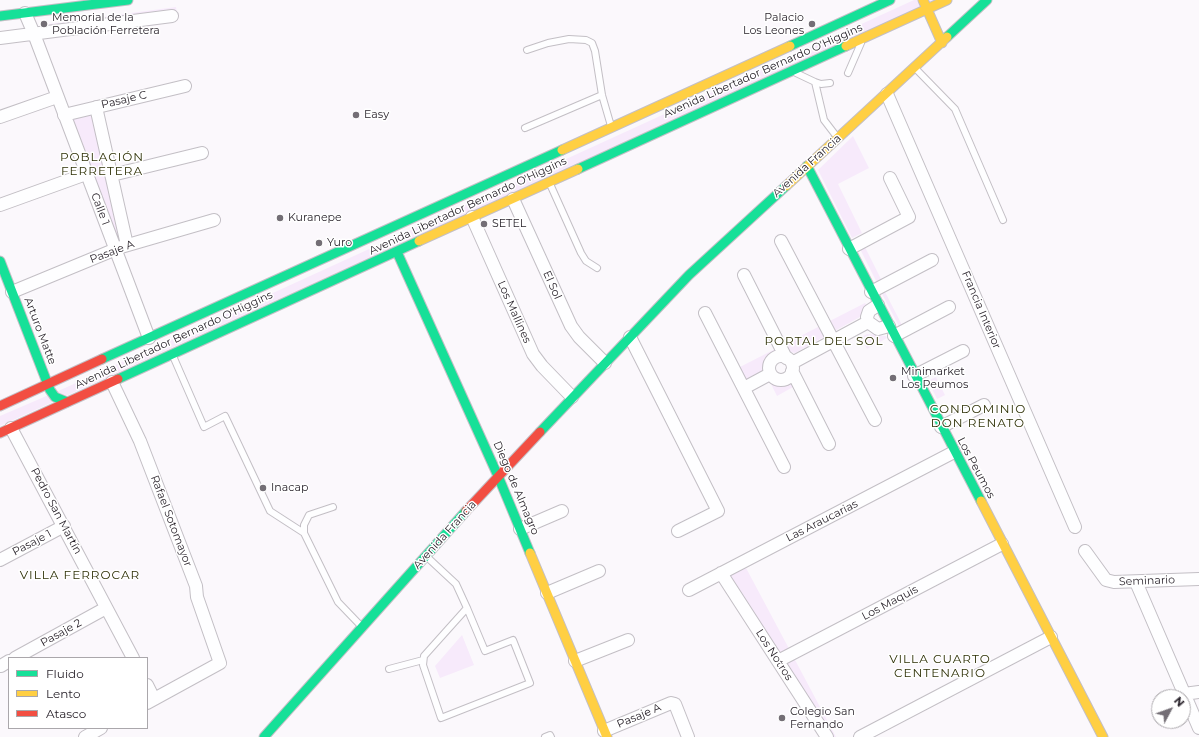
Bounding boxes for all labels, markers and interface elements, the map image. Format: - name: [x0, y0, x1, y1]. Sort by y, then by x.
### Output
- place label: Memorial de la Población Ferretera: [52, 11, 160, 37]
- place label: Palacio Los Leones: [743, 11, 804, 37]
- marker: Memorial de la Población Ferretera: [39, 19, 49, 29]
- marker: Palacio Los Leones: [807, 19, 817, 29]
- street label: Avenida Libertador Bernardo O'Higgins: [661, 21, 865, 121]
- street label: Pasaje C: [100, 88, 148, 112]
- place label: Easy: [364, 108, 389, 122]
- marker: Easy: [351, 110, 361, 120]
- street label: Avenida Francia: [770, 132, 844, 200]
- district label: POBLACIÓN FERRETERA: [60, 150, 144, 178]
- street label: Avenida Libertador Bernardo O'Higgins: [367, 154, 569, 258]
- street label: Calle 1: [88, 191, 112, 227]
- place label: Kuranepe: [288, 211, 342, 225]
- marker: Kuranepe: [275, 213, 285, 223]
- place label: SETEL: [492, 217, 526, 231]
- marker: SETEL: [479, 219, 489, 229]
- place label: Yuro: [327, 236, 352, 250]
- street label: Pasaje A: [88, 238, 136, 266]
- marker: Yuro: [314, 238, 324, 248]
- street label: El Sol: [540, 269, 564, 301]
- street label: Francia Interior: [959, 269, 1003, 351]
- street label: Los Mallines: [494, 279, 534, 345]
- street label: Avenida Libertador Bernardo O'Higgins: [73, 288, 275, 392]
- street label: Arturo Matte: [21, 296, 59, 366]
- district label: PORTAL DEL SOL: [764, 334, 884, 348]
- place label: Minimarket Los Peumos: [901, 365, 968, 391]
- marker: Minimarket Los Peumos: [888, 373, 898, 383]
- district label: CONDOMINIO DON RENATO: [930, 402, 1026, 430]
- street label: Los Peumos: [954, 435, 998, 501]
- street label: Diego de Almagro: [490, 439, 542, 537]
- street label: Pedro San Martín: [28, 466, 84, 556]
- street label: Rafael Sotomayor: [147, 473, 195, 569]
- place label: Inacap: [271, 481, 308, 495]
- marker: Inacap: [258, 483, 268, 493]
- street label: Las Araucarias: [784, 497, 860, 545]
- street label: Avenida Francia: [411, 498, 479, 572]
- street label: Pasaje 1: [10, 527, 54, 559]
- district label: VILLA FERROCAR: [20, 568, 140, 582]
- street label: Seminario: [1119, 573, 1175, 589]
- street label: Los Maquis: [860, 583, 920, 623]
- street label: Pasaje 2: [38, 616, 84, 650]
- street label: Los Notros: [753, 627, 795, 683]
- district label: VILLA CUARTO CENTENARIO: [889, 652, 991, 680]
- legend: [8, 657, 148, 729]
- text: Fluido: [46, 666, 84, 681]
- text: Lento: [46, 686, 81, 701]
- north arrow: [1151, 689, 1191, 729]
- text: N: [1171, 694, 1187, 710]
- street label: Pasaje A: [615, 701, 663, 731]
- place label: Colegio San Fernando: [790, 705, 855, 731]
- text: Atasco: [46, 706, 86, 721]
- marker: Colegio San Fernando: [777, 713, 787, 723]

